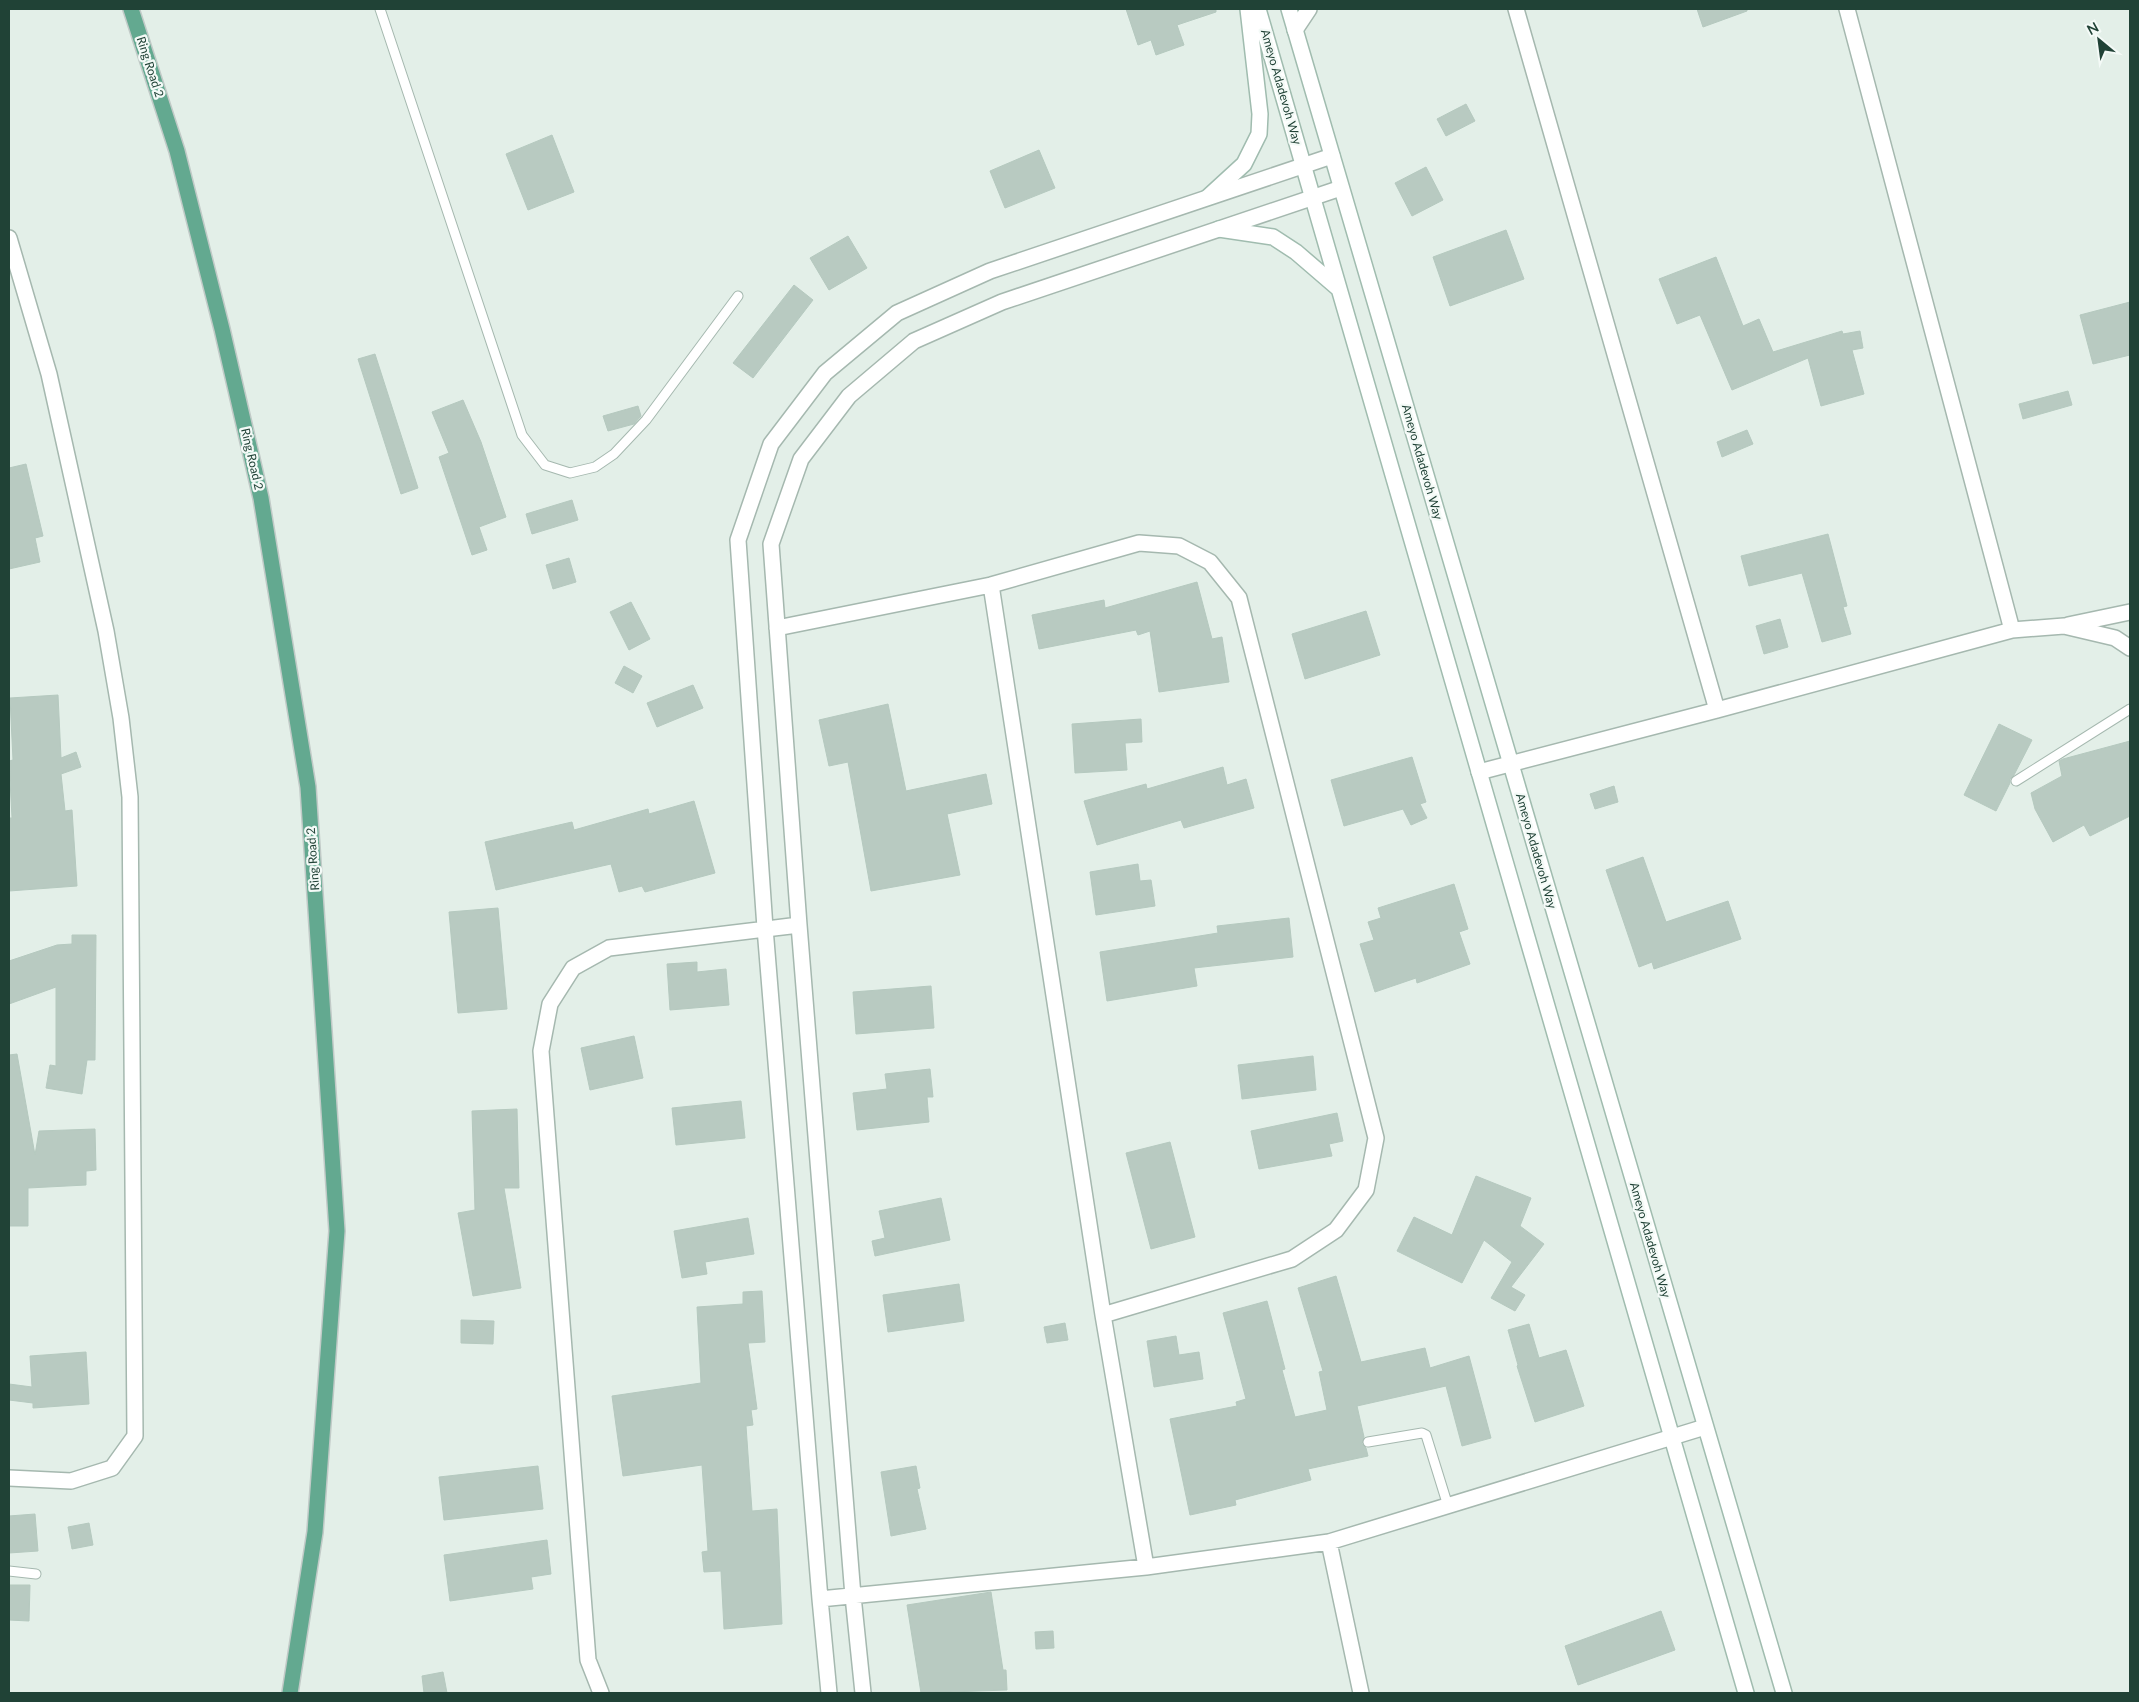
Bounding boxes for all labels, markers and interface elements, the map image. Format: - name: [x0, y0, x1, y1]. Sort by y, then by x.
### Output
- north arrow: [2074, 15, 2124, 65]
- text: N: [2084, 18, 2101, 38]
- street label: Ameyo Adadevoh Way: [1258, 27, 1305, 147]
- street label: Ring Road 2: [134, 35, 167, 99]
- street label: Ameyo Adadevoh Way: [1399, 402, 1446, 522]
- street label: Ring Road 2: [238, 427, 267, 491]
- street label: Ameyo Adadevoh Way: [1513, 791, 1560, 911]
- street label: Ring Road 2: [303, 827, 322, 891]
- street label: Ameyo Adadevoh Way: [1627, 1180, 1674, 1300]

